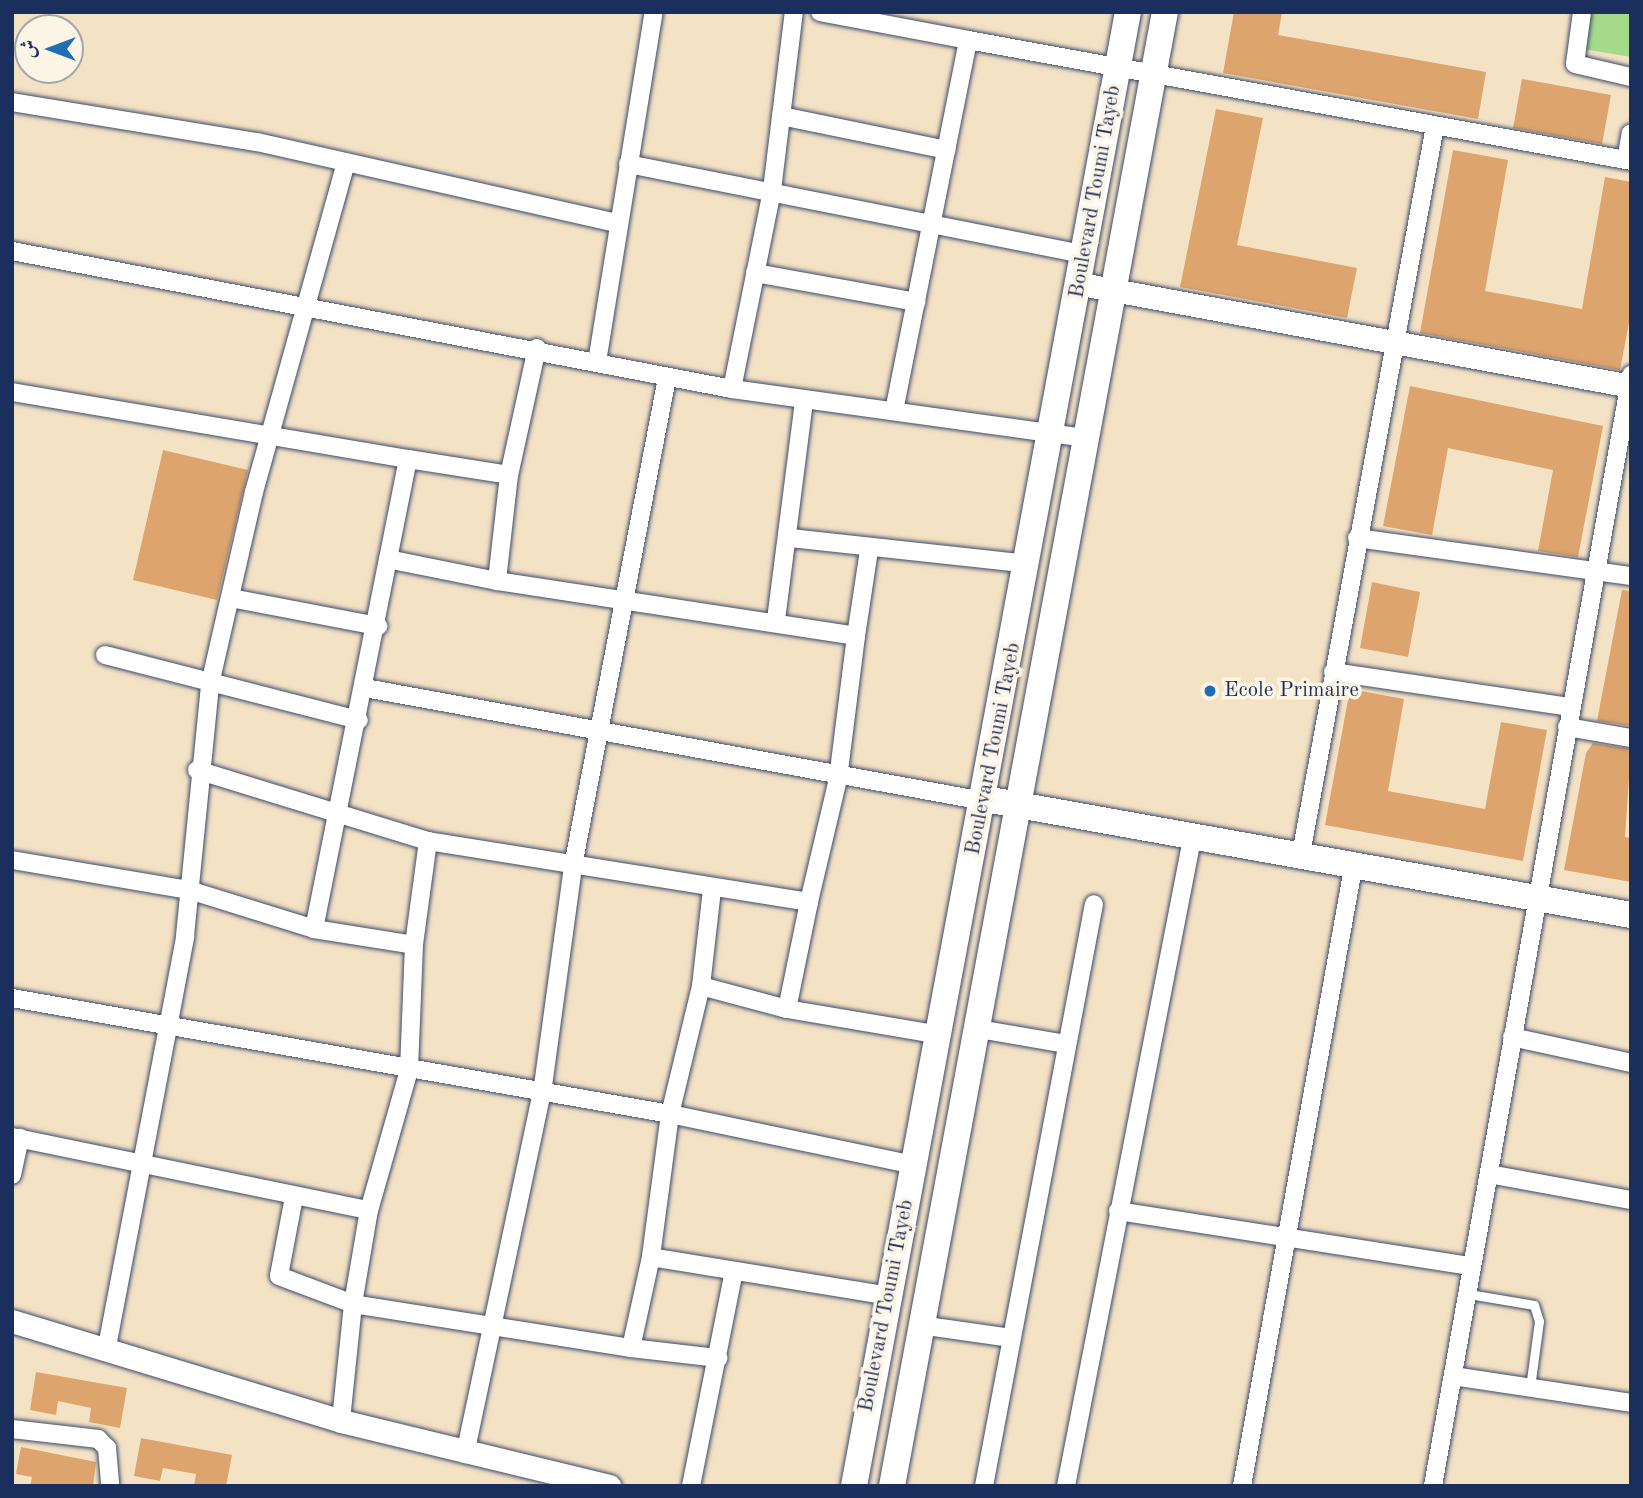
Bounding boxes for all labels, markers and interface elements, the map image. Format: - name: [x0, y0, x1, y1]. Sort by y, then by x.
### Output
- north arrow: [14, 14, 84, 84]
- text: ش: [20, 40, 39, 58]
- street label: Boulevard Toumi Tayeb: [1065, 84, 1127, 300]
- street label: Boulevard Toumi Tayeb: [961, 641, 1027, 857]
- place label: Ecole Primaire: [1224, 678, 1359, 704]
- marker: Ecole Primaire: [1202, 683, 1218, 699]
- street label: Boulevard Toumi Tayeb: [854, 1198, 920, 1414]

